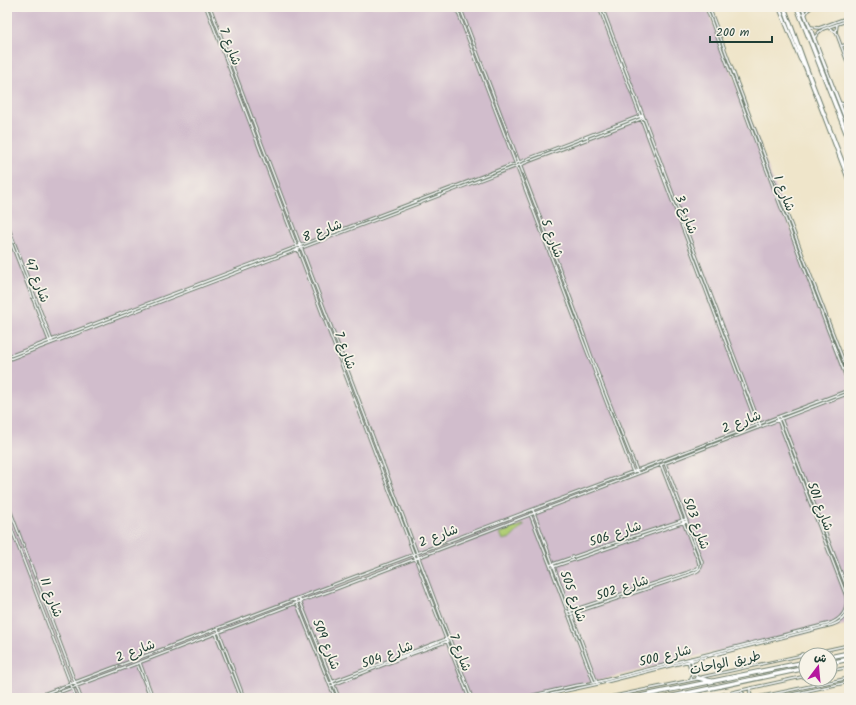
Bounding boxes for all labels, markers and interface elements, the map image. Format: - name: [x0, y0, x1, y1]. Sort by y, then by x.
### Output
- scale bar: [710, 18, 772, 44]
- text: 200 m: [716, 23, 750, 42]
- street label: شارع 7: [213, 24, 246, 69]
- street label: شارع 1: [767, 172, 800, 215]
- street label: شارع 3: [668, 192, 703, 237]
- street label: شارع 8: [300, 214, 346, 249]
- street label: شارع 5: [535, 216, 569, 261]
- street label: شارع 47: [18, 255, 55, 306]
- street label: شارع 7: [328, 328, 361, 373]
- street label: شارع 2: [719, 405, 764, 440]
- street label: شارع 501: [801, 479, 839, 534]
- street label: شارع 503: [676, 494, 715, 553]
- street label: شارع 506: [587, 516, 644, 553]
- street label: شارع 2: [416, 519, 461, 554]
- street label: شارع 505: [554, 568, 592, 625]
- street label: شارع 502: [593, 570, 652, 607]
- street label: شارع 11: [33, 574, 68, 621]
- street label: شارع 509: [306, 616, 345, 673]
- street label: شارع 7: [443, 630, 476, 675]
- street label: شارع 2: [113, 634, 158, 669]
- street label: شارع 504: [359, 636, 417, 675]
- street label: شارع 500: [637, 640, 694, 673]
- street label: طريق الواحات: [688, 646, 763, 681]
- north arrow: [798, 647, 838, 687]
- text: ش: [812, 648, 829, 669]

